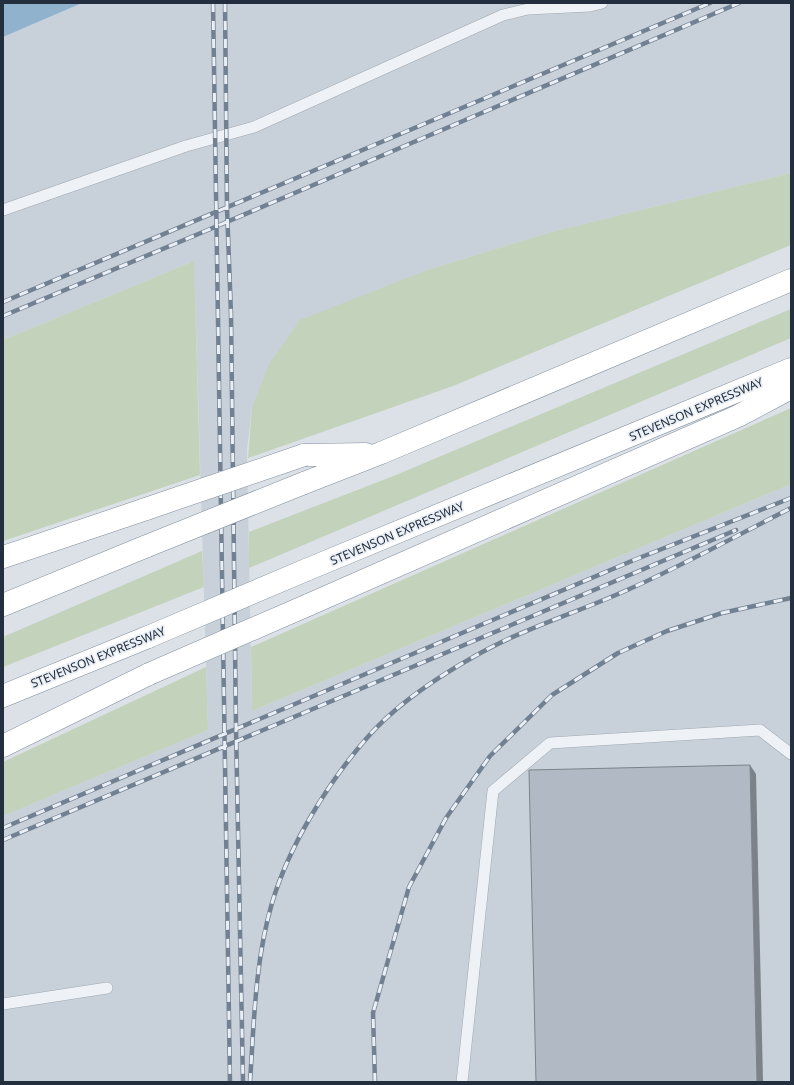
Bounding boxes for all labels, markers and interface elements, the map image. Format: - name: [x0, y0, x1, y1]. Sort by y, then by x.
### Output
- street label: STEVENSON EXPRESSWAY: [626, 373, 766, 445]
- street label: STEVENSON EXPRESSWAY: [327, 497, 467, 569]
- street label: STEVENSON EXPRESSWAY: [28, 622, 168, 692]

